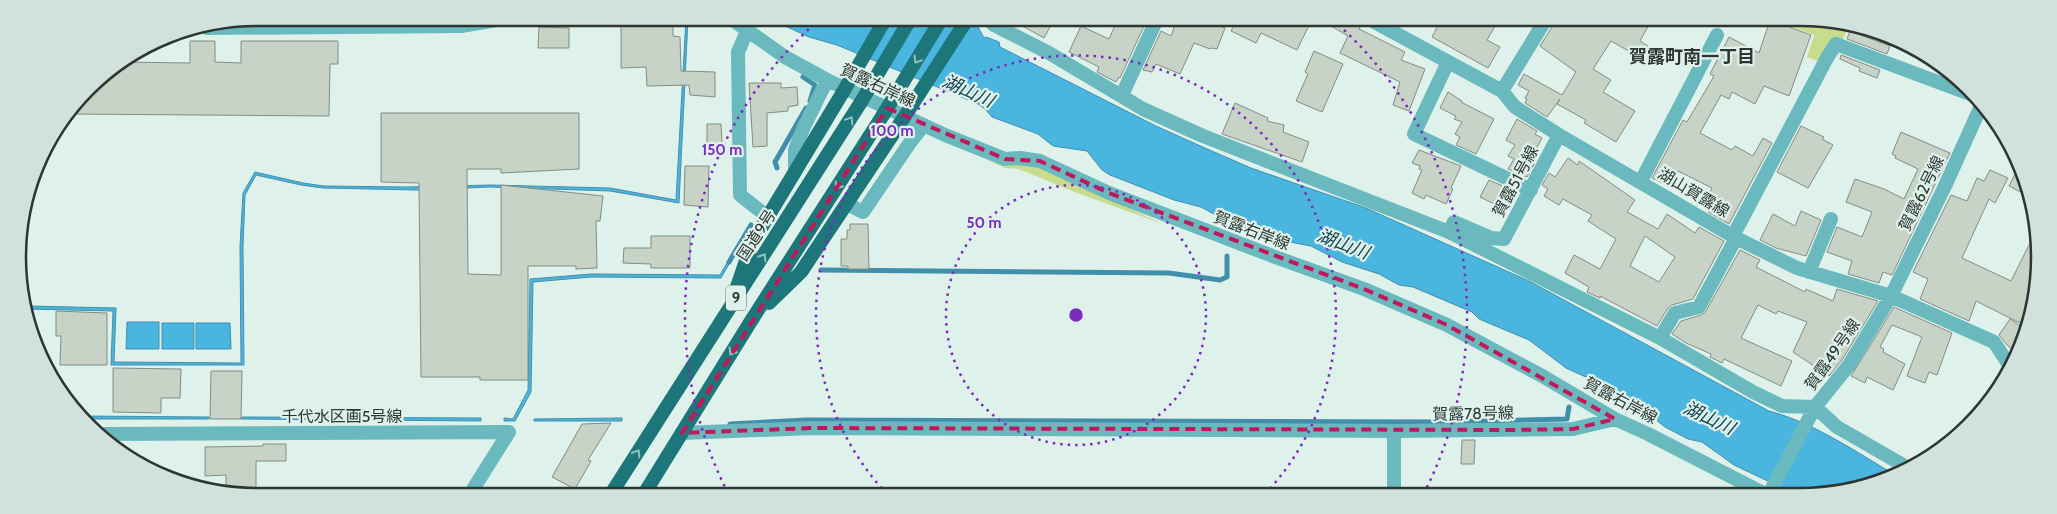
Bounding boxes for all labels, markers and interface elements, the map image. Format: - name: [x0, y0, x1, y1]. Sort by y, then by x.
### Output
- district label: 賀露町南一丁目: [1629, 46, 1755, 68]
- one-way arrow: [913, 54, 923, 63]
- street label: 賀露右岸線: [838, 60, 918, 111]
- water label: 湖山川: [939, 70, 999, 113]
- one-way arrow: [844, 117, 853, 126]
- text: 100 m: [870, 122, 914, 140]
- text: 150 m: [702, 141, 742, 159]
- street label: 賀露51号線: [1489, 142, 1542, 220]
- street label: 賀露62号線: [1895, 152, 1948, 234]
- street label: 湖山賀露線: [1655, 164, 1733, 221]
- one-way arrow: [835, 181, 845, 190]
- street label: 国道9号: [733, 206, 780, 264]
- street label: 賀露右岸線: [1211, 207, 1293, 254]
- text: 50 m: [966, 214, 1002, 232]
- water label: 湖山川: [1314, 224, 1374, 265]
- one-way arrow: [756, 254, 766, 263]
- road number: 9: [726, 286, 746, 310]
- centre of rings: [1067, 306, 1085, 324]
- street label: 賀露49号線: [1801, 315, 1864, 393]
- one-way arrow: [728, 347, 738, 356]
- street label: 賀露右岸線: [1581, 373, 1661, 428]
- water label: 湖山川: [1680, 397, 1740, 440]
- street label: 賀露78号線: [1432, 403, 1514, 424]
- street label: 千代水区画5号線: [282, 407, 402, 426]
- one-way arrow: [631, 449, 640, 458]

